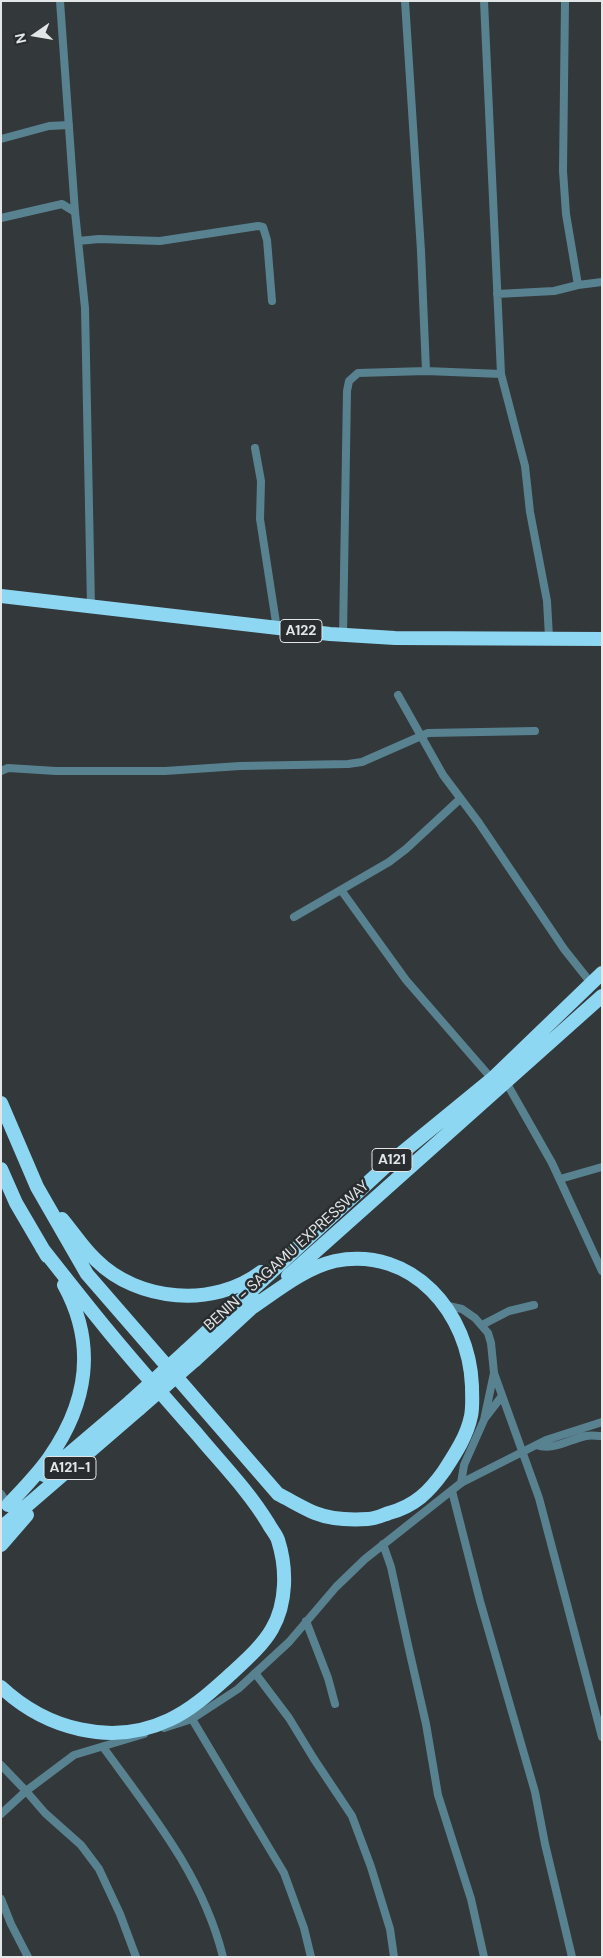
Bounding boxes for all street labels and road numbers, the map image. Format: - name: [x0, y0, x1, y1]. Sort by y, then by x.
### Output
- road number: A122: [280, 620, 322, 642]
- road number: A121: [372, 1148, 412, 1172]
- street label: BENIN - SAGAMU EXPRESSWAY: [201, 1177, 373, 1335]
- road number: A121-1: [44, 1456, 96, 1480]

